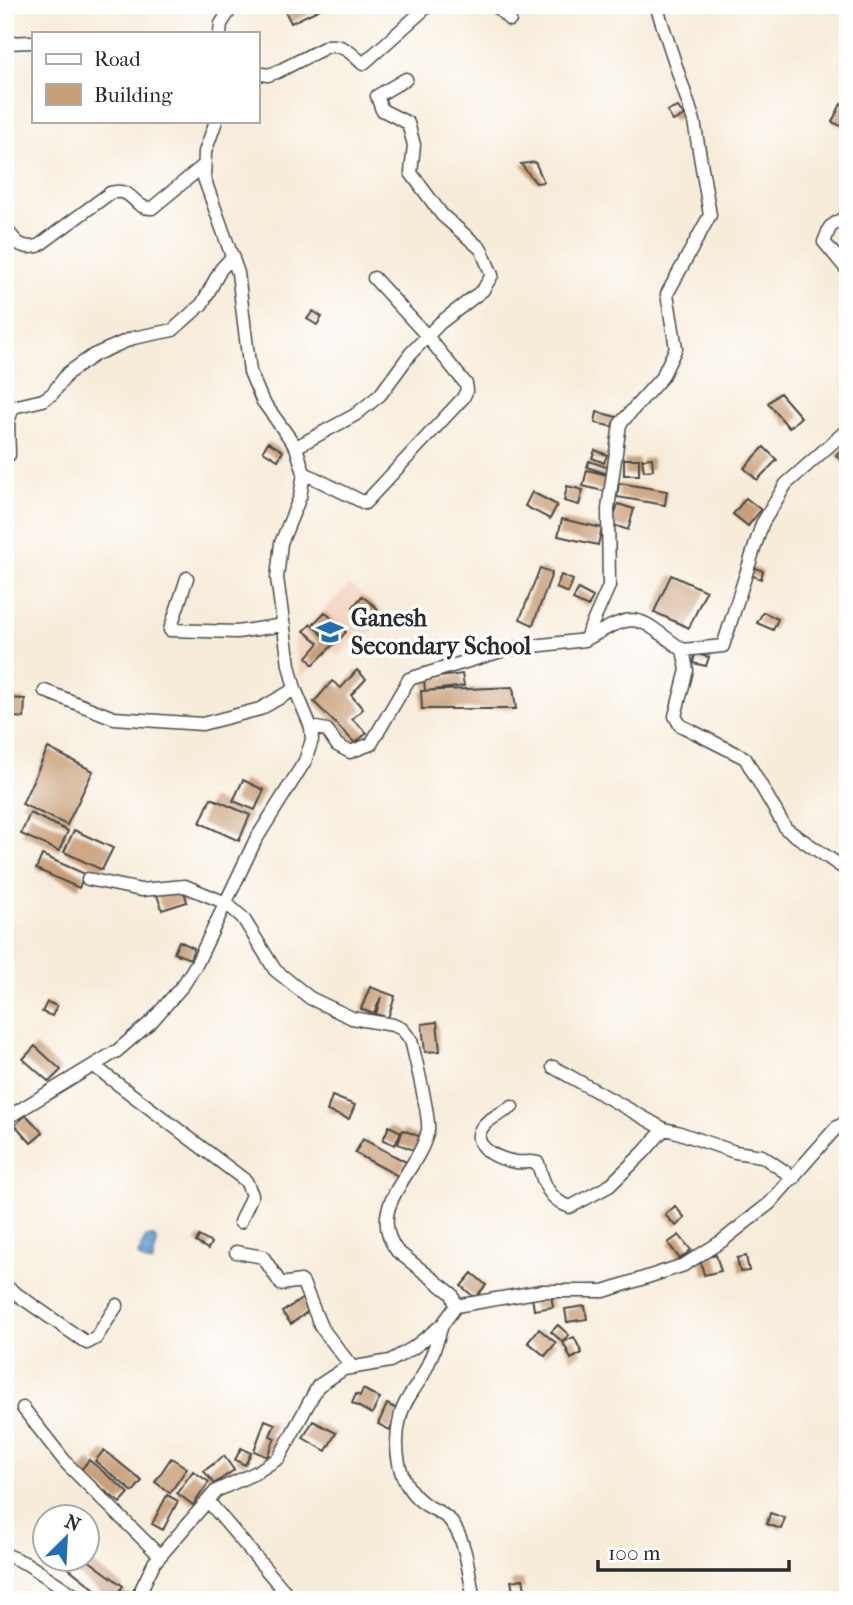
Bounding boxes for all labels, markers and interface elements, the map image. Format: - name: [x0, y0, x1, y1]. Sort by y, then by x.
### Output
- legend: [32, 32, 259, 122]
- text: Road: [94, 47, 141, 71]
- text: Building: [94, 83, 173, 107]
- place label: Ganesh Secondary School: [351, 604, 531, 660]
- school or university icon: Ganesh Secondary School: [315, 617, 345, 647]
- north arrow: [32, 1504, 102, 1574]
- text: N: [61, 1510, 84, 1537]
- scale bar: [598, 1528, 788, 1572]
- text: 100 m: [608, 1541, 661, 1565]

